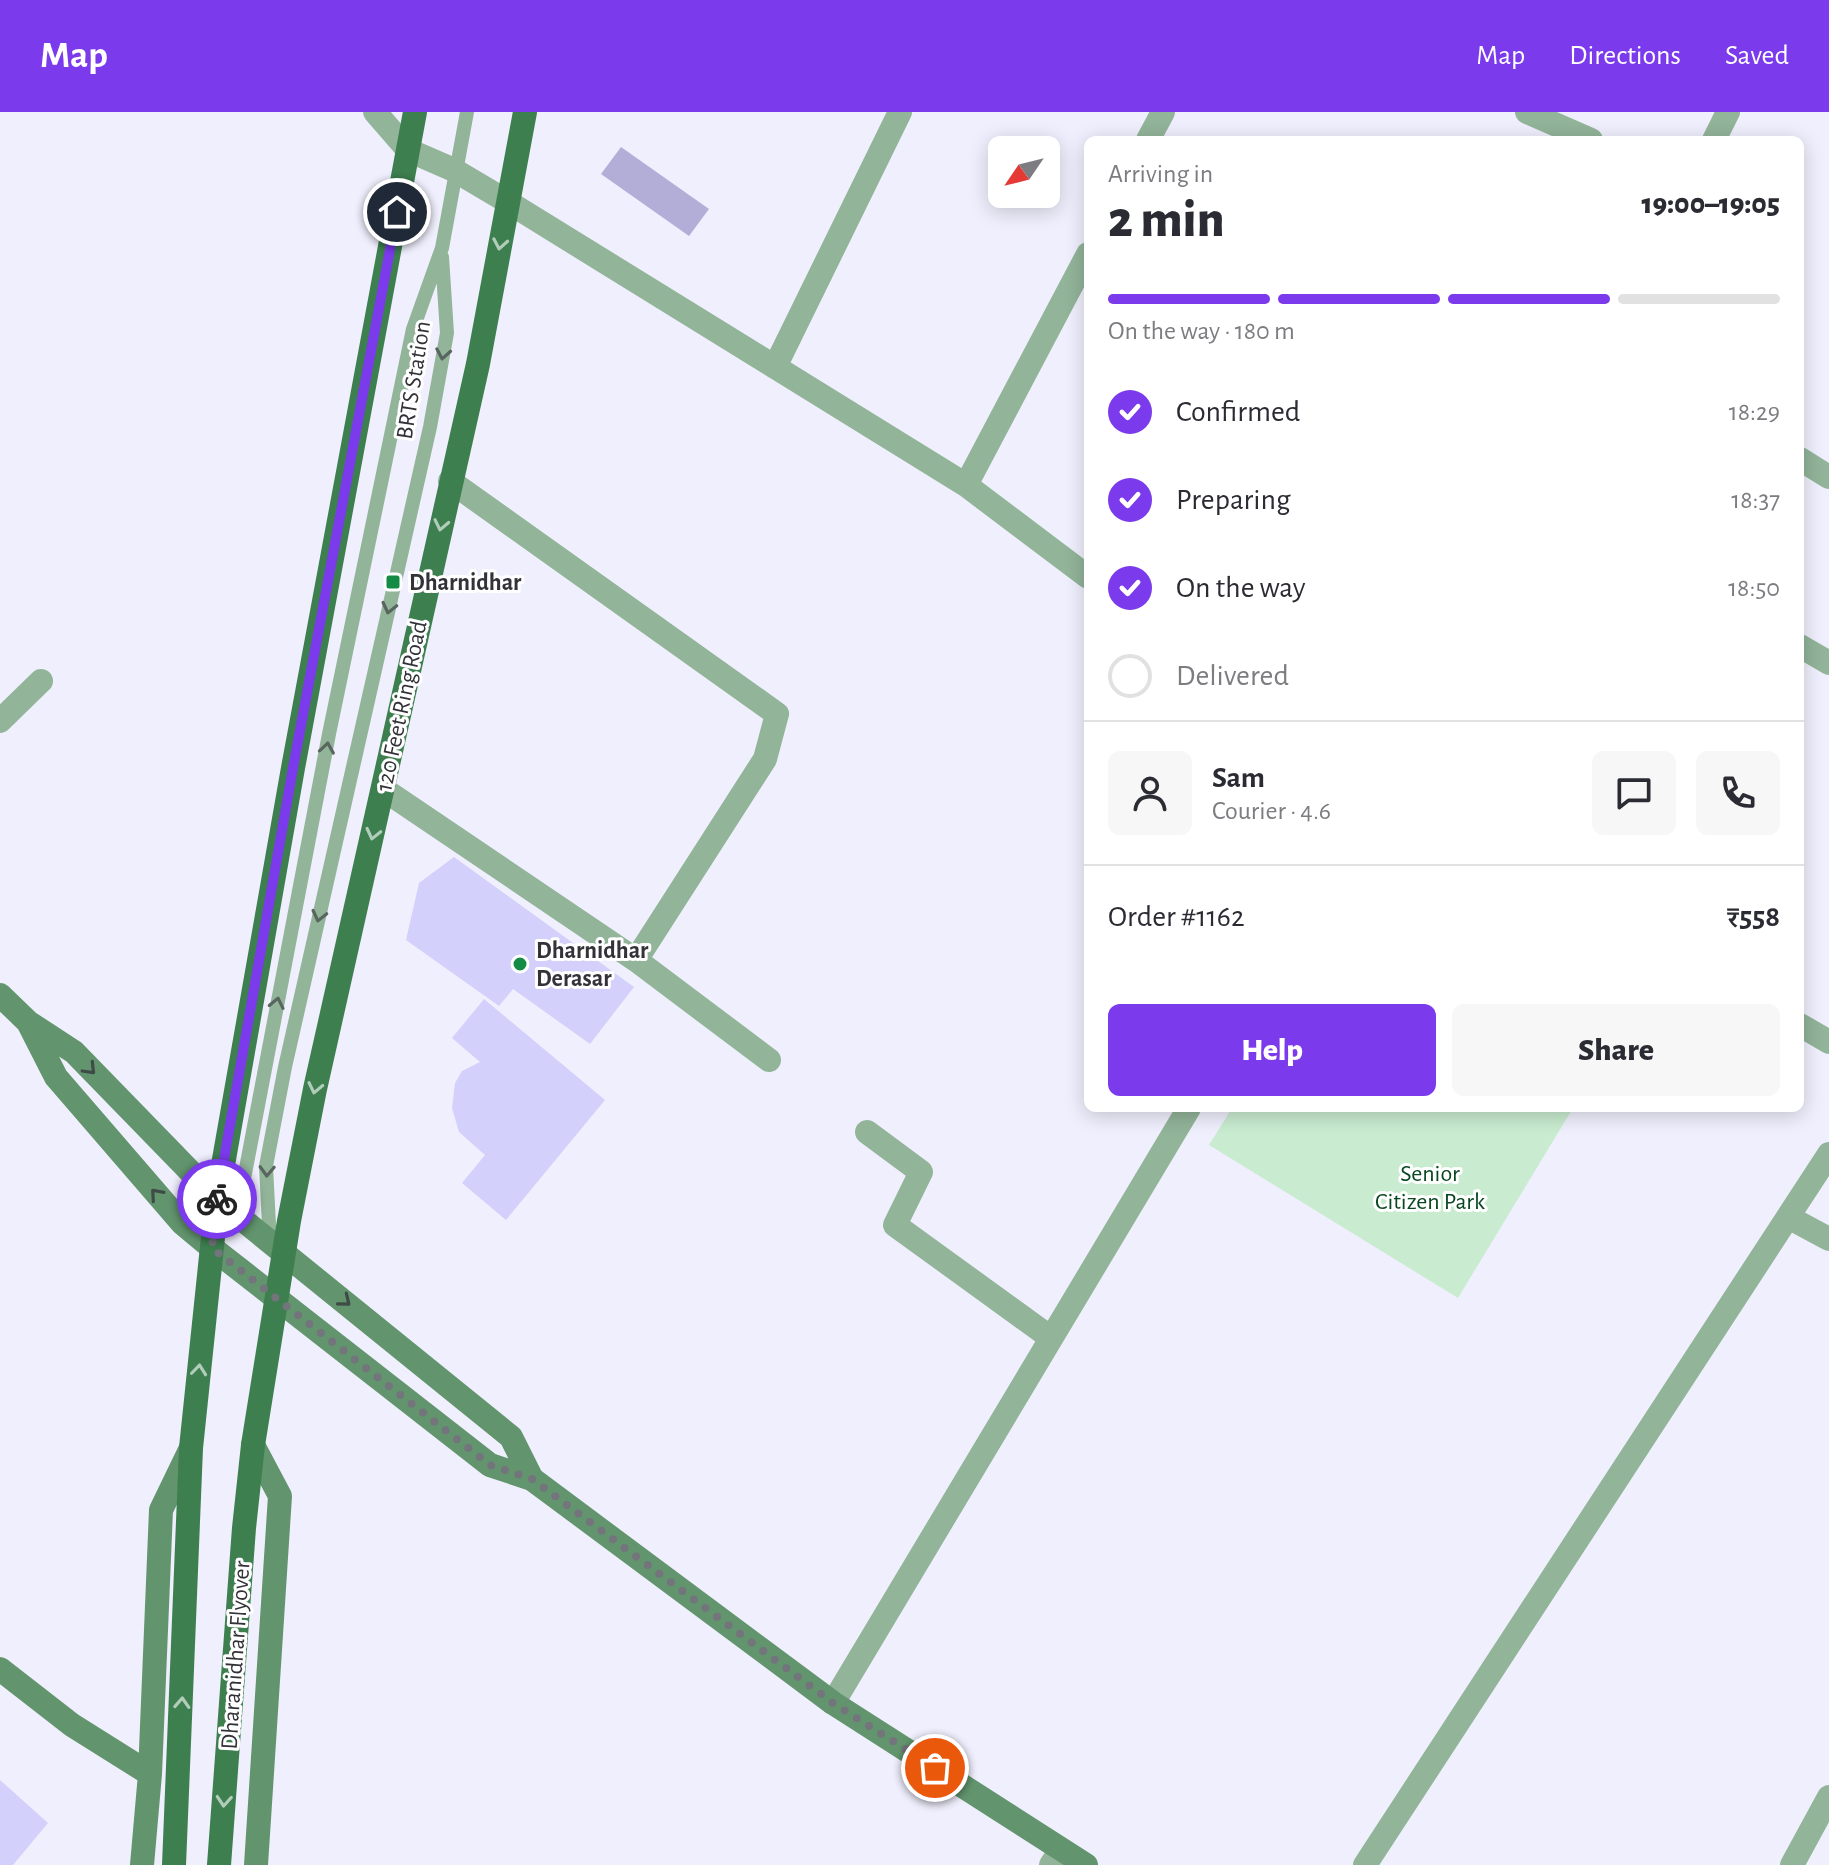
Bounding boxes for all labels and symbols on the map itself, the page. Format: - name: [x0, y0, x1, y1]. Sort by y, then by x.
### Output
- north arrow: [988, 136, 1060, 208]
- pin: [363, 178, 431, 246]
- one-way arrow: [493, 237, 510, 250]
- street label: BRTS Station: [393, 319, 435, 441]
- one-way arrow: [436, 347, 453, 360]
- one-way arrow: [433, 518, 450, 532]
- place label: Dharnidhar: [409, 571, 522, 595]
- marker: Dharnidhar: [384, 573, 402, 591]
- one-way arrow: [381, 601, 398, 614]
- street label: 120 Feet Ring Road: [372, 619, 432, 794]
- one-way arrow: [317, 741, 334, 755]
- one-way arrow: [365, 827, 382, 840]
- one-way arrow: [311, 909, 328, 922]
- place label: Dharnidhar Derasar: [536, 939, 649, 991]
- marker: Dharnidhar Derasar: [511, 955, 529, 973]
- one-way arrow: [267, 997, 284, 1010]
- one-way arrow: [81, 1060, 95, 1074]
- one-way arrow: [307, 1080, 324, 1094]
- courier: [177, 1159, 257, 1239]
- park label: Senior Citizen Park: [1375, 1162, 1485, 1214]
- one-way arrow: [259, 1165, 276, 1178]
- one-way arrow: [151, 1188, 166, 1203]
- one-way arrow: [336, 1291, 350, 1306]
- one-way arrow: [190, 1363, 207, 1376]
- street label: Dharanidhar Flyover: [217, 1560, 255, 1750]
- one-way arrow: [174, 1696, 191, 1709]
- pin: [901, 1734, 969, 1802]
- one-way arrow: [216, 1795, 233, 1808]

